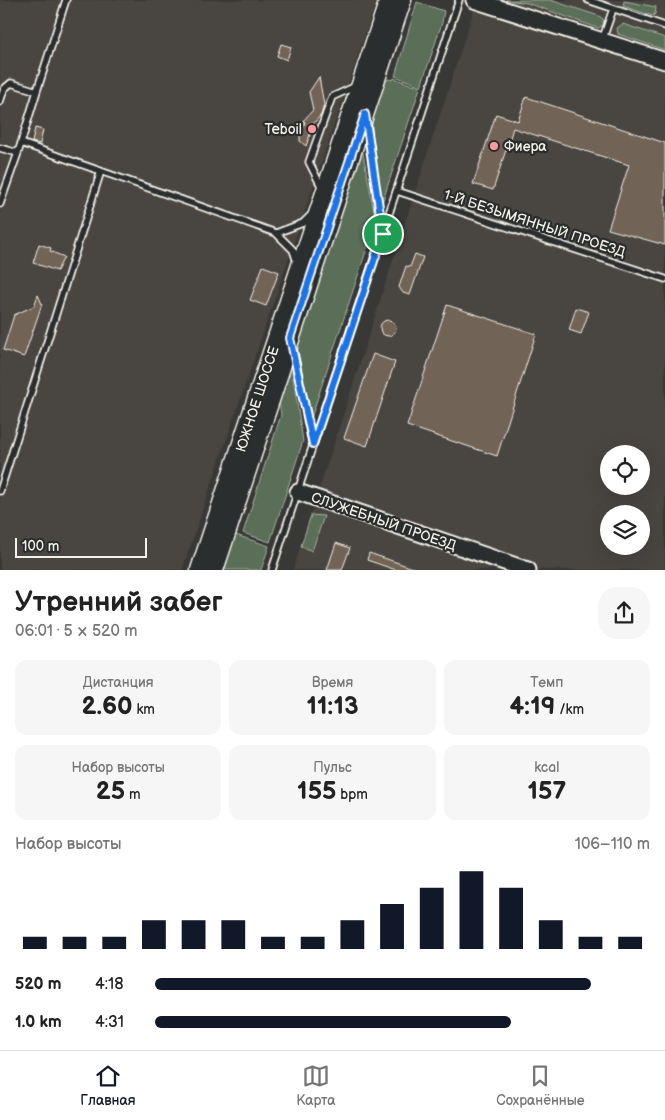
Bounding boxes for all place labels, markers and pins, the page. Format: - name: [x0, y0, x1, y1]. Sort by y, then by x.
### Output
- place label: Teboil: [265, 121, 302, 138]
- marker: Teboil: [306, 123, 318, 135]
- place label: Фиера: [504, 138, 547, 155]
- marker: Фиера: [488, 140, 500, 152]
- pin: [362, 213, 404, 255]

